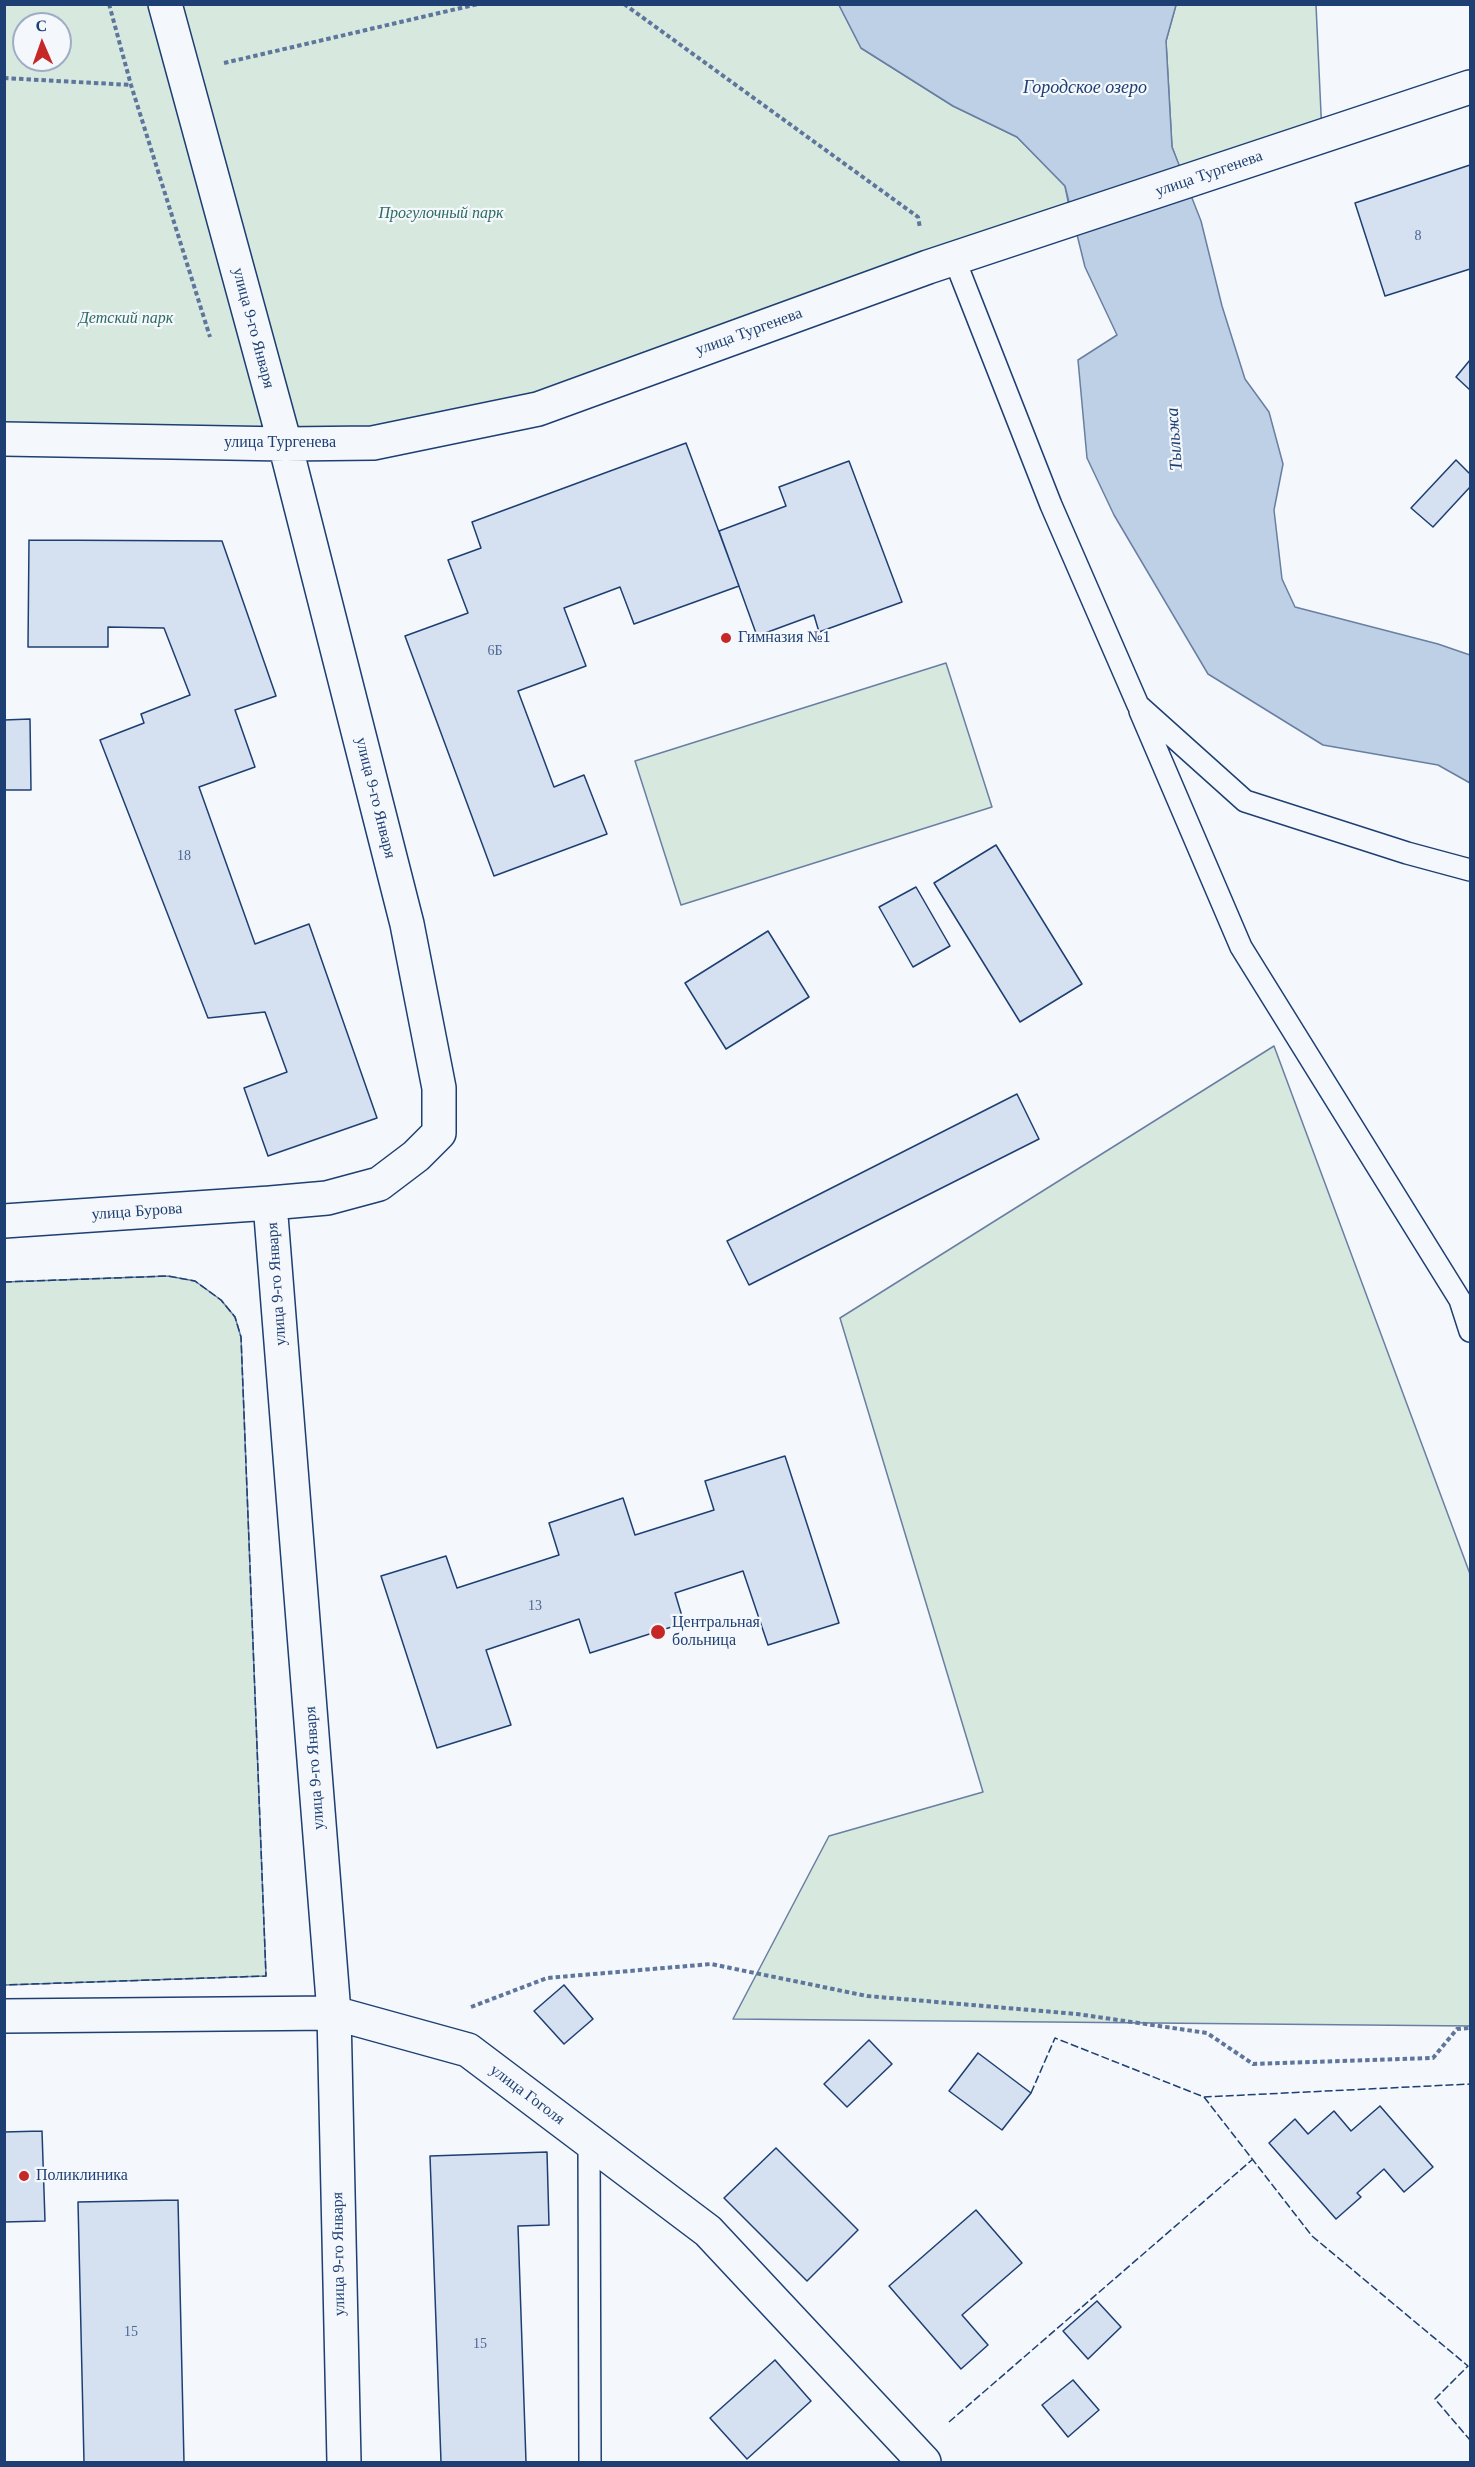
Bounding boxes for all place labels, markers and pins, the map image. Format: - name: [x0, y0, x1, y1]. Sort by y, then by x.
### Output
- place label: Гимназия №1: [738, 628, 830, 648]
- marker: Гимназия №1: [719, 631, 733, 645]
- place label: Центральная больница: [672, 1613, 760, 1651]
- marker: Центральная больница: [649, 1623, 667, 1641]
- place label: Поликлиника: [36, 2166, 128, 2186]
- marker: Поликлиника: [17, 2169, 31, 2183]

